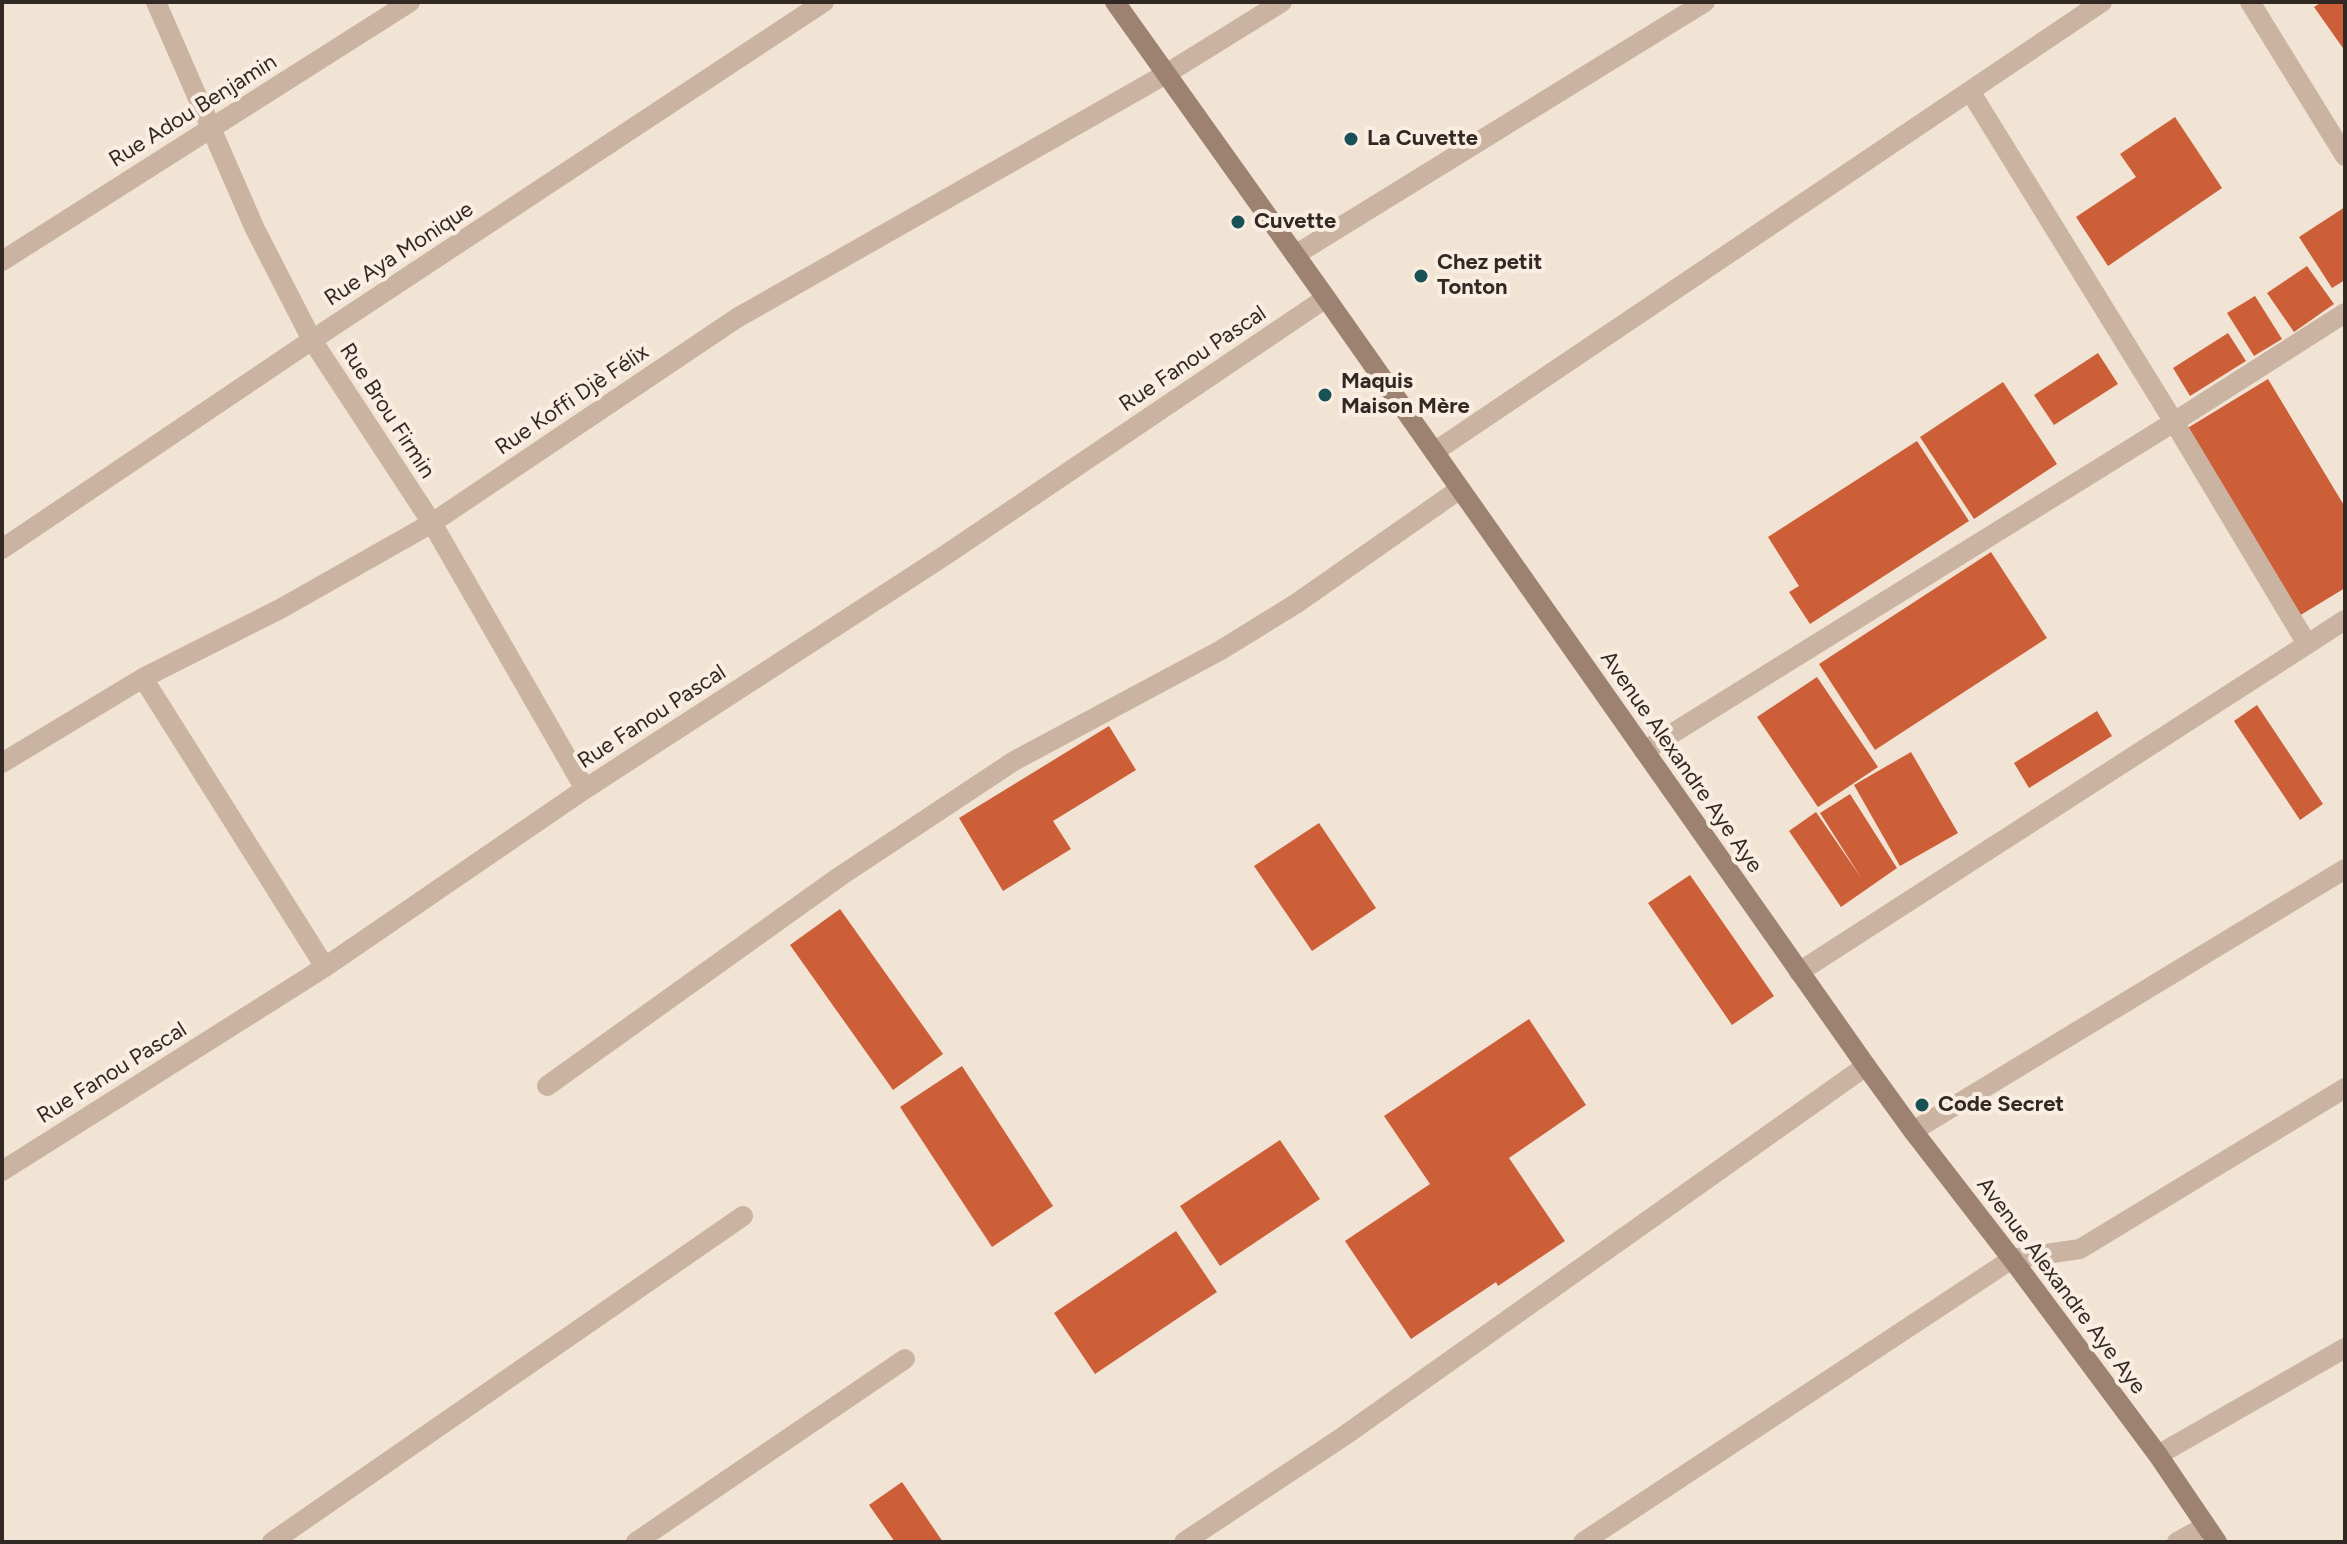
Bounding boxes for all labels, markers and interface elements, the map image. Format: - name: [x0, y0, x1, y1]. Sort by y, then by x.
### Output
- street label: Rue Adou Benjamin: [104, 49, 282, 173]
- place label: La Cuvette: [1367, 126, 1478, 152]
- marker: La Cuvette: [1342, 130, 1360, 148]
- street label: Rue Aya Monique: [320, 196, 478, 312]
- place label: Cuvette: [1254, 209, 1336, 235]
- marker: Cuvette: [1229, 213, 1247, 231]
- place label: Chez petit Tonton: [1437, 250, 1542, 302]
- marker: Chez petit Tonton: [1412, 267, 1430, 285]
- street label: Rue Fanou Pascal: [1115, 300, 1271, 418]
- street label: Rue Brou Firmin: [334, 339, 440, 483]
- street label: Rue Koffi Djè Félix: [490, 339, 654, 461]
- place label: Maquis Maison Mère: [1341, 369, 1470, 420]
- marker: Maquis Maison Mère: [1316, 386, 1334, 404]
- street label: Avenue Alexandre Aye Aye: [1594, 646, 1768, 878]
- street label: Rue Fanou Pascal: [573, 659, 731, 775]
- street label: Rue Fanou Pascal: [32, 1016, 192, 1130]
- place label: Code Secret: [1938, 1092, 2064, 1118]
- marker: Code Secret: [1913, 1096, 1931, 1114]
- street label: Avenue Alexandre Aye Aye: [1971, 1172, 2151, 1400]

